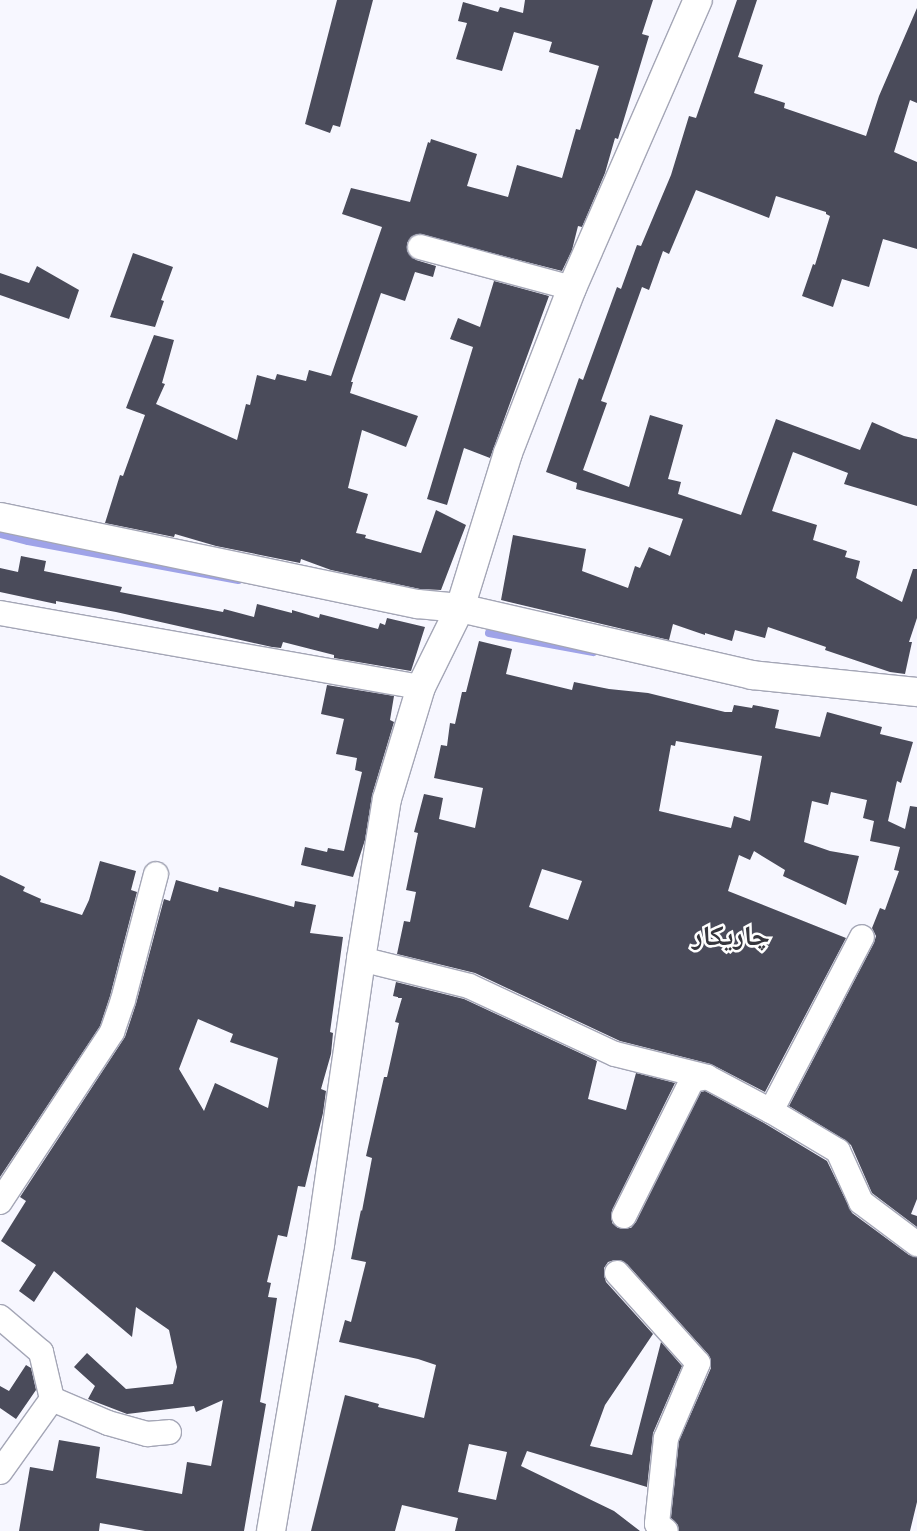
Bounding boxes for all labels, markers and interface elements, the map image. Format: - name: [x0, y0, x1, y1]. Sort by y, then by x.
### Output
- district label: چاریکار: [692, 919, 770, 953]

